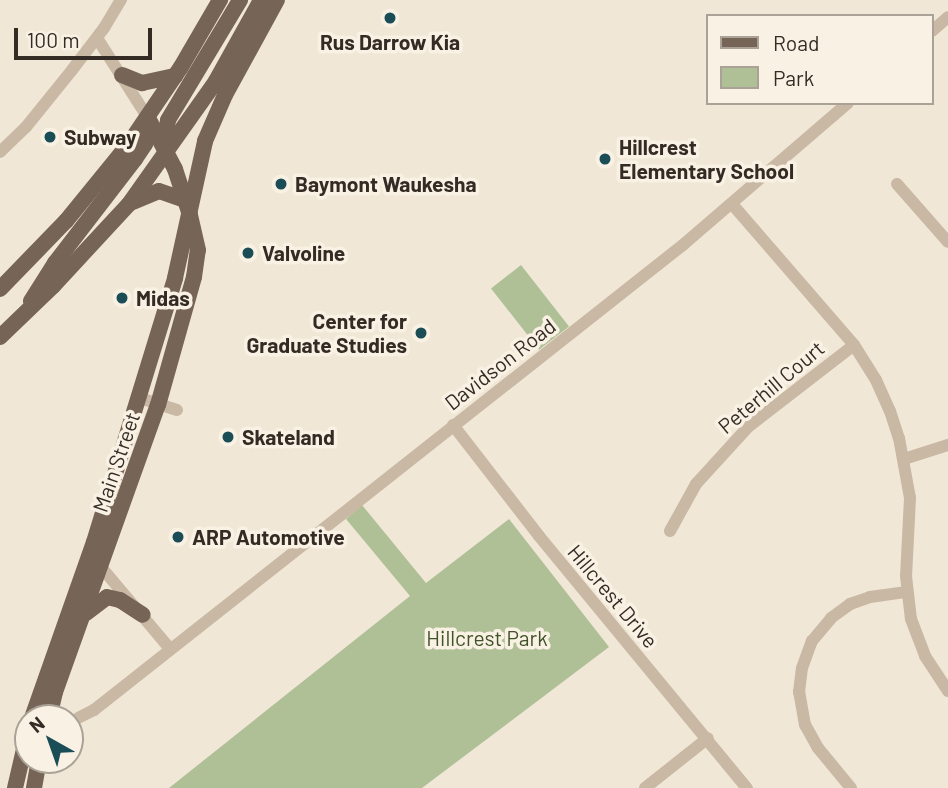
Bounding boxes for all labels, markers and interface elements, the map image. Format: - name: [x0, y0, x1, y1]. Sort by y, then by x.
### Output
- marker: Rus Darrow Kia: [382, 10, 398, 26]
- scale bar: [18, 14, 156, 58]
- legend: [706, 14, 934, 105]
- text: 100 m: [27, 27, 80, 52]
- place label: Rus Darrow Kia: [320, 29, 460, 55]
- text: Road: [773, 30, 819, 55]
- text: Park: [773, 65, 814, 90]
- place label: Subway: [64, 124, 137, 150]
- marker: Subway: [42, 129, 58, 145]
- place label: Hillcrest Elementary School: [619, 134, 794, 184]
- marker: Hillcrest Elementary School: [597, 151, 613, 167]
- place label: Baymont Waukesha: [295, 171, 477, 197]
- marker: Baymont Waukesha: [273, 176, 289, 192]
- place label: Valvoline: [262, 240, 345, 266]
- marker: Valvoline: [240, 245, 256, 261]
- place label: Midas: [136, 285, 190, 311]
- marker: Midas: [114, 290, 130, 306]
- place label: Center for Graduate Studies: [246, 308, 407, 358]
- street label: Davidson Road: [440, 313, 560, 415]
- marker: Center for Graduate Studies: [413, 325, 429, 341]
- street label: Peterhill Court: [713, 335, 829, 439]
- street label: Main Street: [87, 409, 145, 515]
- place label: Skateland: [242, 424, 335, 450]
- marker: Skateland: [220, 429, 236, 445]
- place label: ARP Automotive: [192, 524, 345, 550]
- marker: ARP Automotive: [170, 529, 186, 545]
- street label: Hillcrest Drive: [563, 539, 663, 653]
- park label: Hillcrest Park: [426, 625, 548, 651]
- north arrow: [14, 704, 84, 774]
- text: N: [24, 711, 49, 737]

